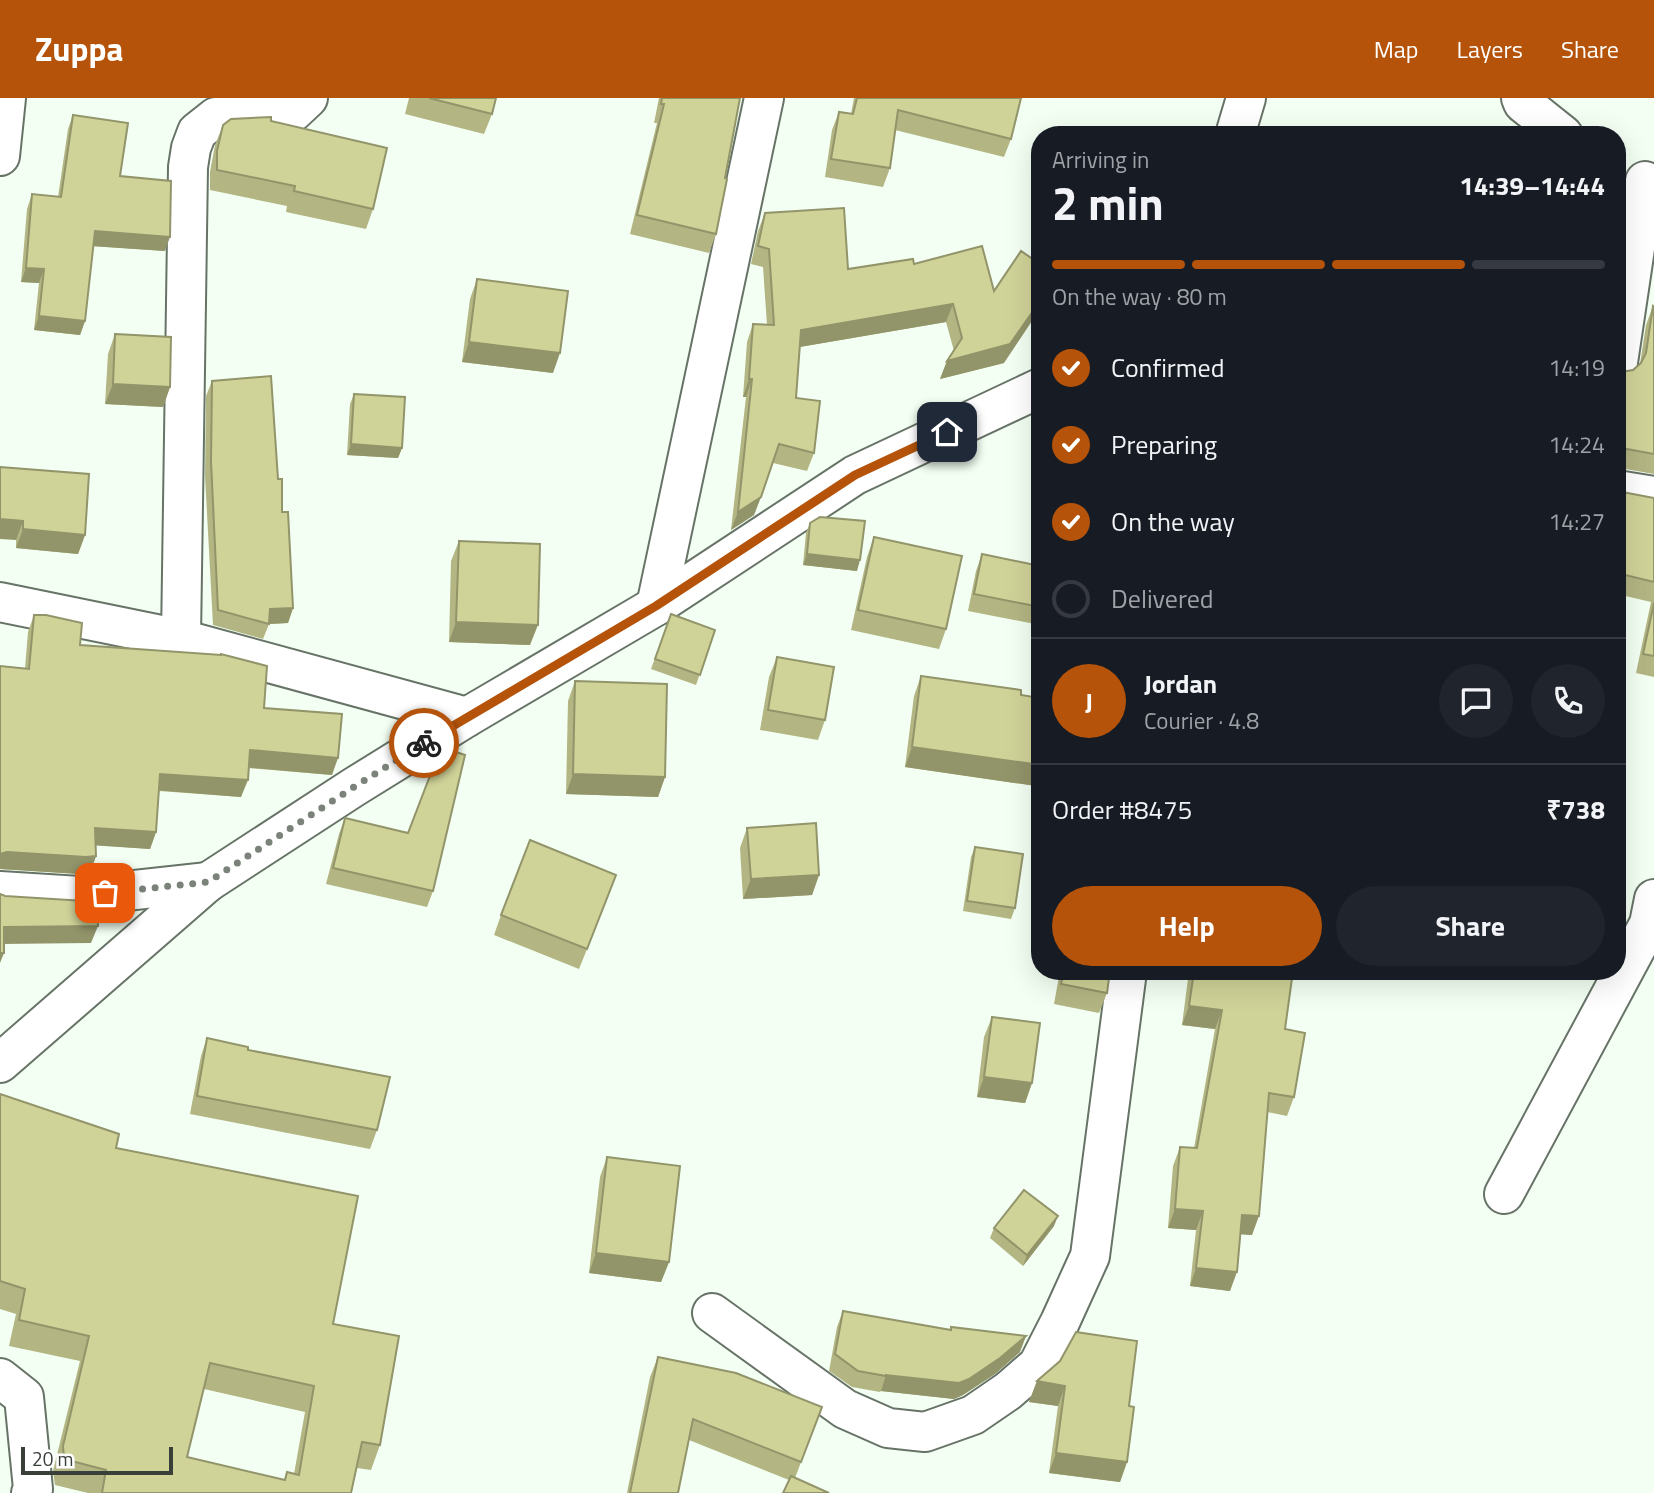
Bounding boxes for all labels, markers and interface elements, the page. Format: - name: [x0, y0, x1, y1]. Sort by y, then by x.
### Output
- text: Zuppa: [35, 24, 123, 74]
- text: Map: [1374, 31, 1419, 67]
- text: Layers: [1457, 31, 1523, 67]
- text: Share: [1561, 31, 1619, 67]
- text: Arriving in: [1052, 142, 1149, 177]
- text: 14:39–14:44: [1459, 166, 1605, 205]
- text: 2 min: [1052, 168, 1164, 238]
- text: On the way · 80 m: [1052, 279, 1227, 314]
- text: Confirmed: [1111, 348, 1225, 387]
- icon: check: [1052, 349, 1090, 387]
- text: 14:19: [1548, 350, 1605, 385]
- pin: [917, 402, 977, 462]
- icon: home: [928, 413, 966, 451]
- text: Preparing: [1111, 425, 1217, 464]
- icon: check: [1052, 426, 1090, 464]
- text: 14:24: [1548, 427, 1605, 462]
- text: On the way: [1111, 502, 1235, 541]
- icon: check: [1052, 503, 1090, 541]
- text: 14:27: [1548, 504, 1605, 539]
- text: Delivered: [1111, 579, 1214, 618]
- text: Jordan: [1144, 664, 1217, 703]
- button: chat: [1439, 664, 1513, 738]
- button: phone: [1531, 664, 1605, 738]
- text: J: [1085, 682, 1093, 721]
- text: Courier · 4.8: [1144, 703, 1259, 738]
- courier: [389, 708, 459, 778]
- icon: bike: [405, 724, 443, 762]
- text: Order #8475: [1052, 790, 1192, 829]
- text: ₹738: [1546, 790, 1605, 829]
- pin: [75, 863, 135, 923]
- icon: bag: [86, 874, 124, 912]
- button: Help: [1052, 886, 1322, 966]
- button: Share: [1336, 886, 1605, 966]
- scale bar: [21, 1444, 173, 1476]
- text: 20 m: [32, 1444, 73, 1473]

